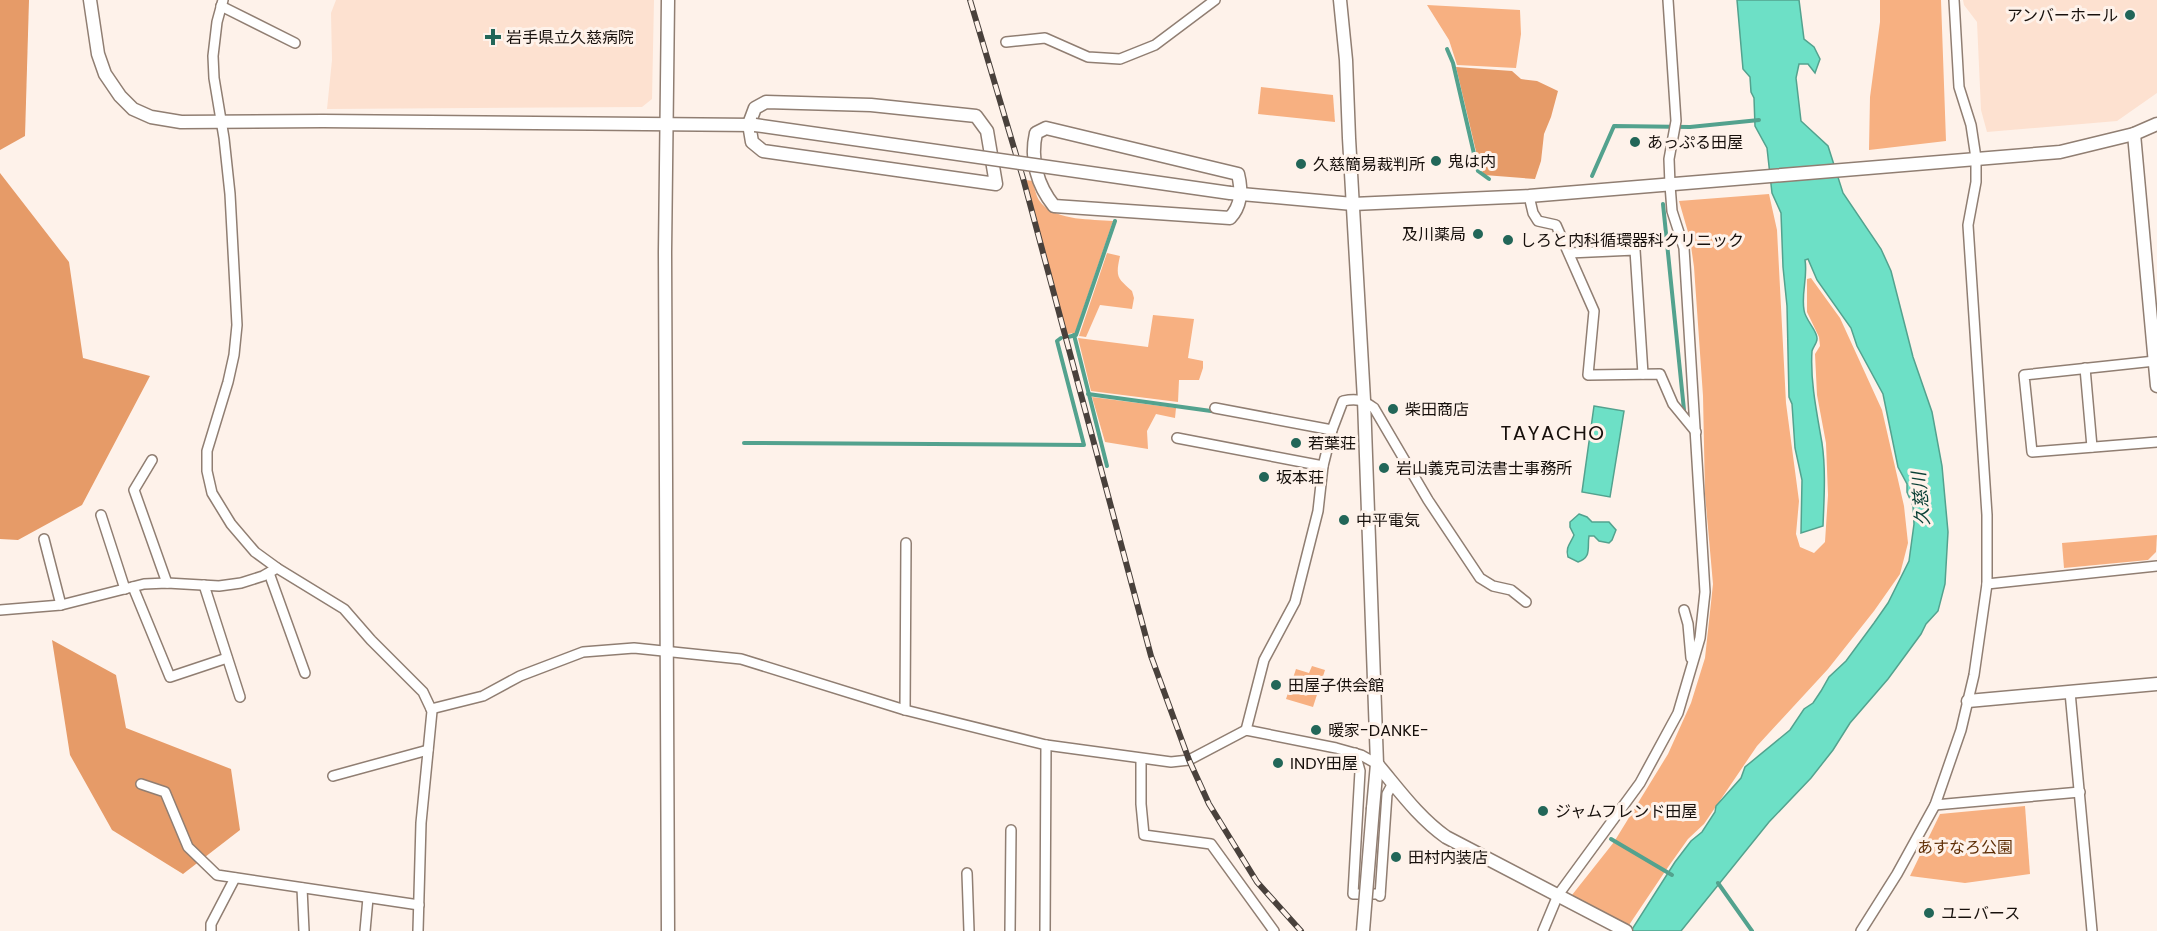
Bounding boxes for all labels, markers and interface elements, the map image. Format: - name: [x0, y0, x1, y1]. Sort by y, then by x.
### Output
- place label: アンバーホール: [2007, 4, 2118, 27]
- marker: アンバーホール: [2123, 8, 2137, 22]
- place label: 岩手県立久慈病院: [506, 26, 634, 49]
- marker: 岩手県立久慈病院: [484, 28, 502, 46]
- place label: あっぷる田屋: [1647, 131, 1743, 154]
- marker: あっぷる田屋: [1628, 135, 1642, 149]
- place label: 鬼は内: [1448, 150, 1496, 173]
- place label: 久慈簡易裁判所: [1313, 153, 1425, 176]
- marker: 鬼は内: [1429, 154, 1443, 168]
- marker: 久慈簡易裁判所: [1294, 157, 1308, 171]
- place label: 及川薬局: [1402, 223, 1466, 246]
- marker: 及川薬局: [1471, 227, 1485, 241]
- place label: しろと内科循環器科クリニック: [1520, 229, 1744, 252]
- marker: しろと内科循環器科クリニック: [1501, 233, 1515, 247]
- place label: 柴田商店: [1405, 398, 1469, 421]
- marker: 柴田商店: [1386, 402, 1400, 416]
- district label: TAYACHO: [1501, 419, 1605, 447]
- place label: 若葉荘: [1308, 432, 1356, 455]
- marker: 若葉荘: [1289, 436, 1303, 450]
- place label: 岩山義克司法書士事務所: [1396, 457, 1572, 480]
- marker: 岩山義克司法書士事務所: [1377, 461, 1391, 475]
- place label: 坂本荘: [1276, 466, 1324, 489]
- water label: 久慈川: [1906, 469, 1935, 527]
- marker: 坂本荘: [1257, 470, 1271, 484]
- place label: 中平電気: [1356, 509, 1420, 532]
- marker: 中平電気: [1337, 513, 1351, 527]
- place label: 田屋子供会館: [1288, 674, 1384, 697]
- marker: 田屋子供会館: [1269, 678, 1283, 692]
- place label: 暖家-DANKE-: [1328, 719, 1429, 742]
- marker: 暖家-DANKE-: [1309, 723, 1323, 737]
- place label: INDY田屋: [1290, 752, 1358, 775]
- marker: INDY田屋: [1271, 756, 1285, 770]
- place label: ジャムフレンド田屋: [1555, 800, 1697, 823]
- marker: ジャムフレンド田屋: [1536, 804, 1550, 818]
- park label: あすなろ公園: [1917, 836, 2013, 859]
- place label: 田村内装店: [1408, 846, 1488, 869]
- marker: 田村内装店: [1389, 850, 1403, 864]
- place label: ユニバース: [1941, 902, 2020, 925]
- marker: ユニバース: [1922, 906, 1936, 920]

